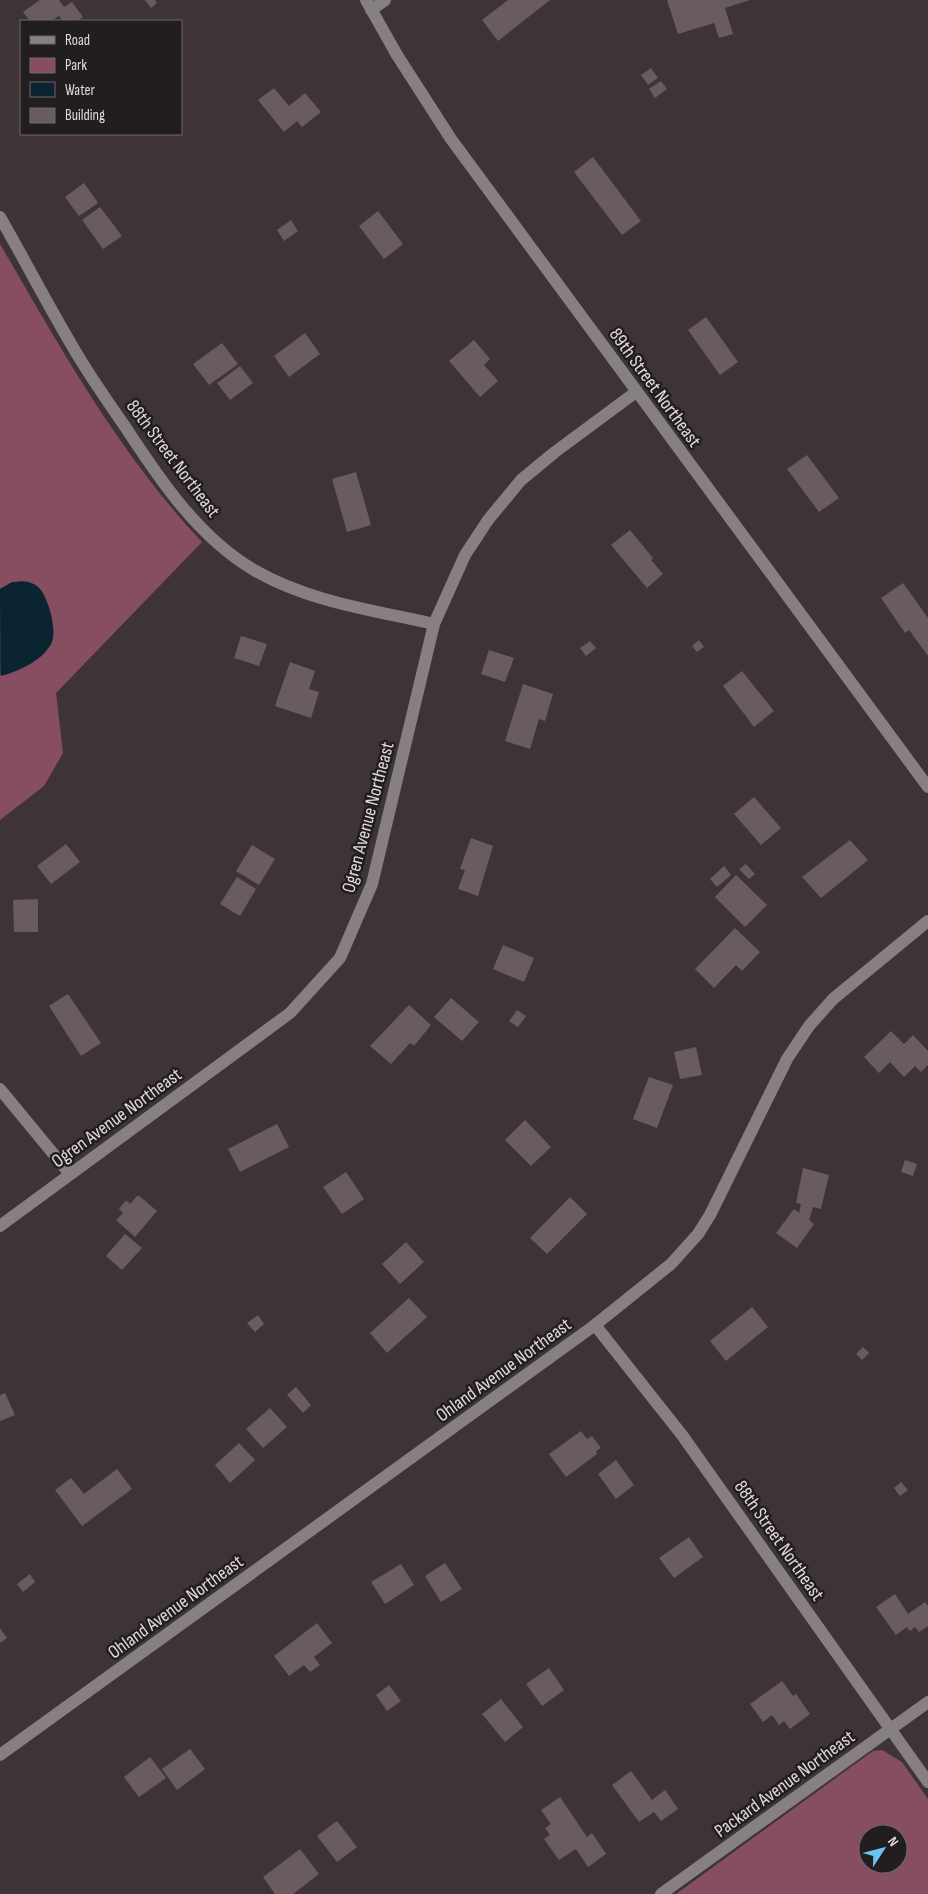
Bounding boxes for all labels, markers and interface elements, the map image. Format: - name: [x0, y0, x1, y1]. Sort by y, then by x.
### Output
- legend: [20, 20, 182, 135]
- text: Road: [65, 31, 90, 50]
- text: Park: [65, 56, 87, 75]
- text: Water: [65, 81, 96, 100]
- text: Building: [65, 106, 105, 125]
- street label: 89th Street Northeast: [604, 324, 706, 452]
- street label: 88th Street Northeast: [121, 395, 225, 522]
- street label: Ogren Avenue Northeast: [337, 739, 400, 895]
- street label: Ogren Avenue Northeast: [47, 1063, 187, 1173]
- street label: Ohland Avenue Northeast: [432, 1313, 576, 1427]
- street label: 88th Street Northeast: [729, 1476, 829, 1606]
- street label: Ohland Avenue Northeast: [104, 1550, 248, 1664]
- street label: Packard Avenue Northeast: [710, 1726, 860, 1843]
- north arrow: [858, 1824, 908, 1874]
- text: N: [884, 1834, 902, 1850]

